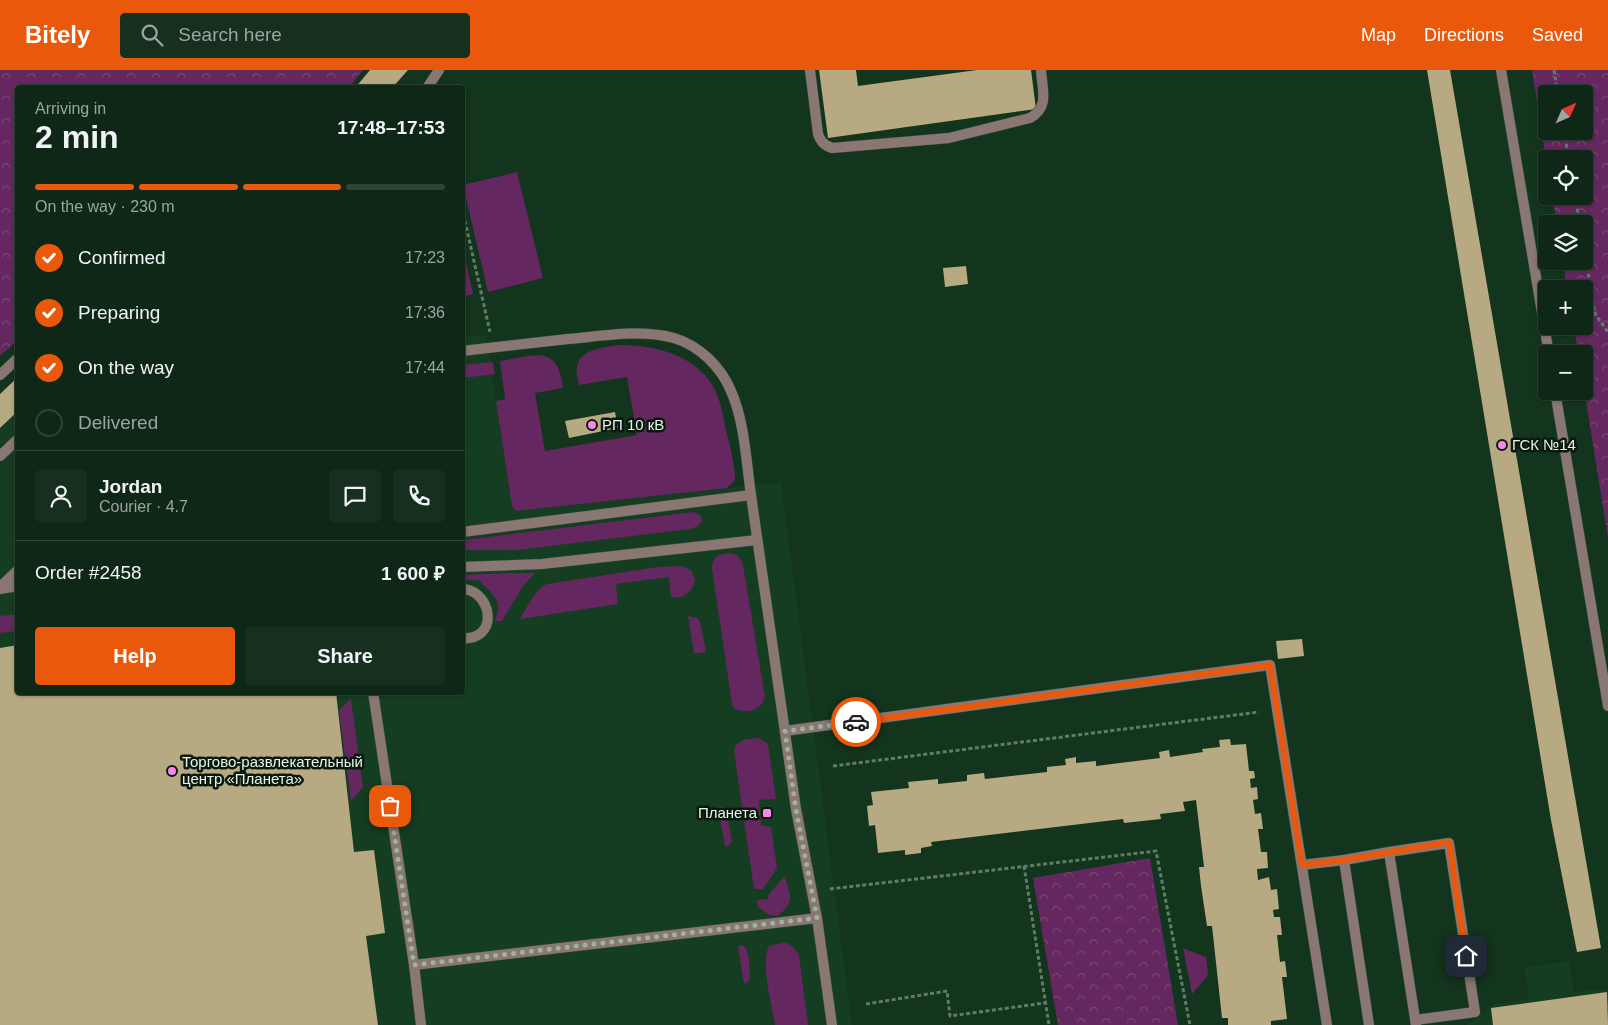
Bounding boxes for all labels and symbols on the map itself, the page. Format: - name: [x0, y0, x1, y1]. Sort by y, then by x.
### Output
- north arrow: [1538, 85, 1592, 140]
- place label: РП 10 кВ: [602, 416, 664, 433]
- marker: РП 10 кВ: [586, 419, 598, 431]
- place label: ГСК №14: [1512, 436, 1576, 453]
- marker: ГСК №14: [1496, 439, 1508, 451]
- courier: [831, 697, 881, 747]
- place label: Торгово-развлекательный центр «Планета»: [182, 753, 363, 787]
- marker: Торгово-развлекательный центр «Планета»: [166, 765, 178, 777]
- pin: [369, 785, 411, 827]
- place label: Планета: [698, 804, 758, 821]
- marker: Планета: [761, 807, 773, 819]
- pin: [1445, 935, 1487, 977]

